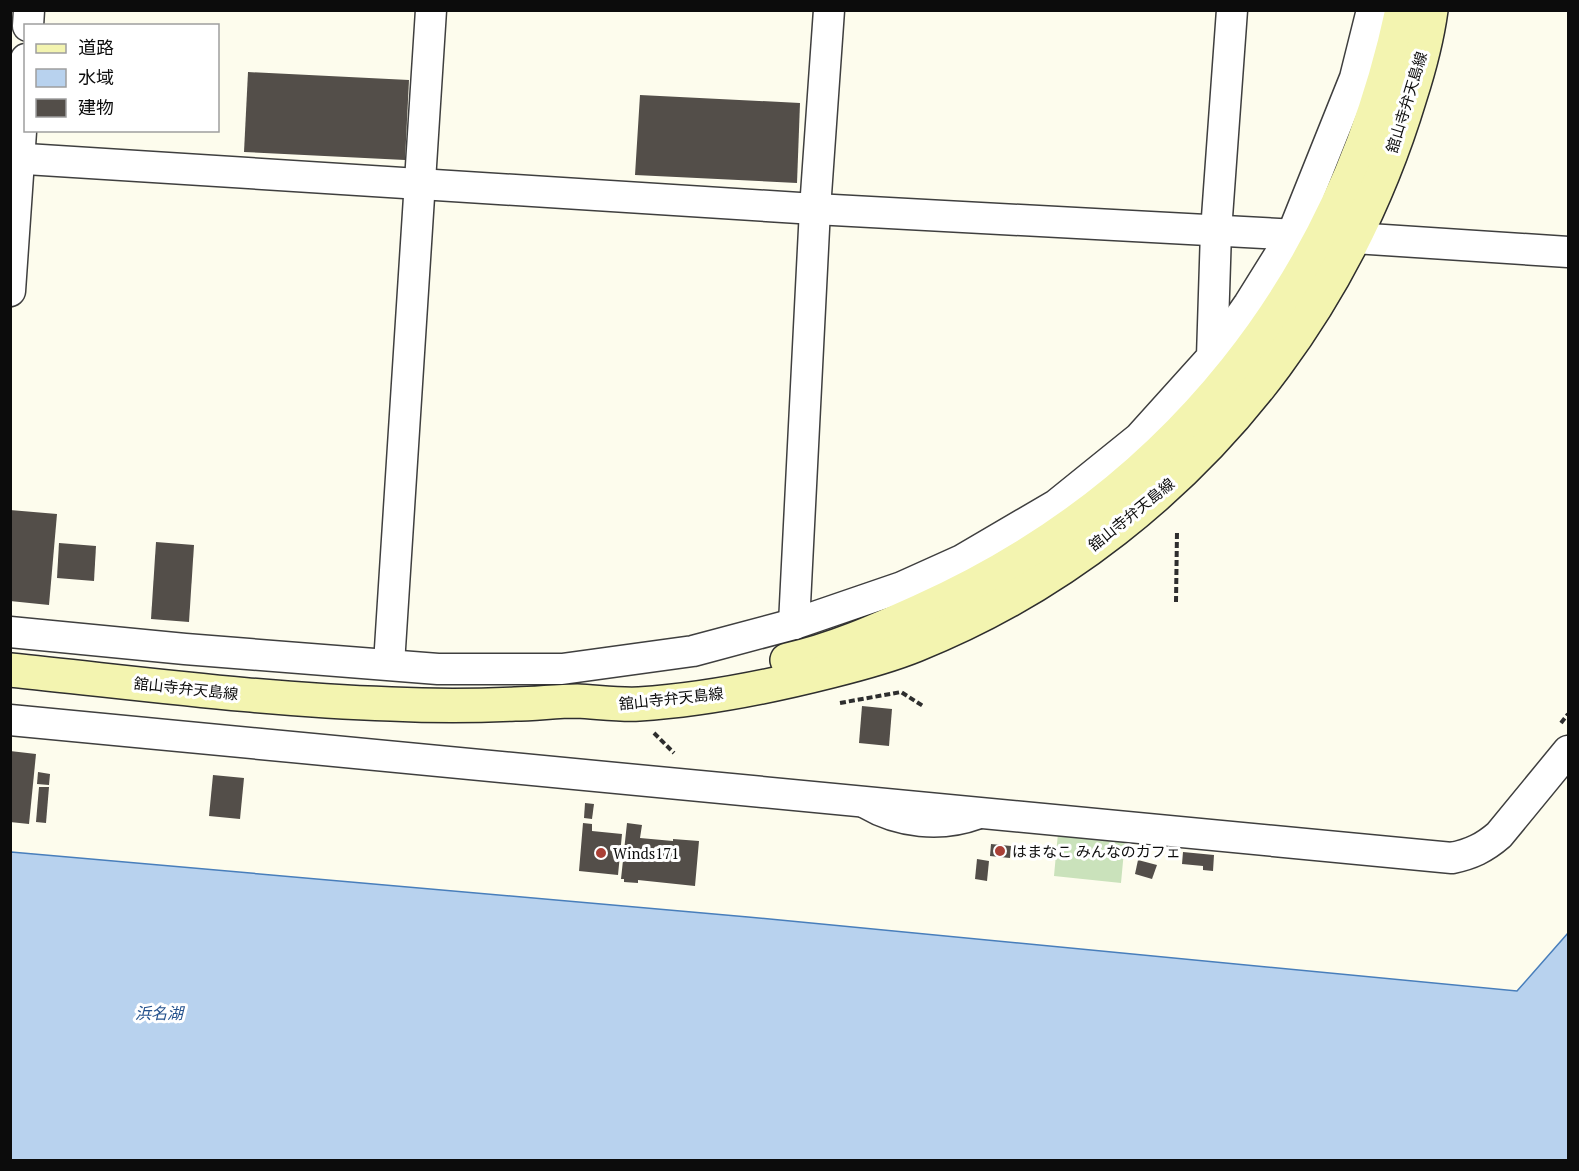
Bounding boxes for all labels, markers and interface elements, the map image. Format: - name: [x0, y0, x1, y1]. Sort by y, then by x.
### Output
- legend: [24, 24, 219, 132]
- text: 道路: [78, 35, 114, 59]
- street label: 舘山寺弁天島線: [1381, 49, 1431, 155]
- text: 水域: [78, 65, 114, 89]
- text: 建物: [78, 95, 114, 119]
- street label: 舘山寺弁天島線: [1084, 473, 1178, 555]
- street label: 舘山寺弁天島線: [133, 673, 239, 703]
- street label: 舘山寺弁天島線: [618, 683, 724, 713]
- place label: はまなこ みんなのカフェ: [1012, 841, 1181, 861]
- place label: Winds171: [613, 843, 679, 863]
- marker: はまなこ みんなのカフェ: [993, 844, 1007, 858]
- marker: Winds171: [594, 846, 608, 860]
- water label: 浜名湖: [135, 1002, 186, 1024]

